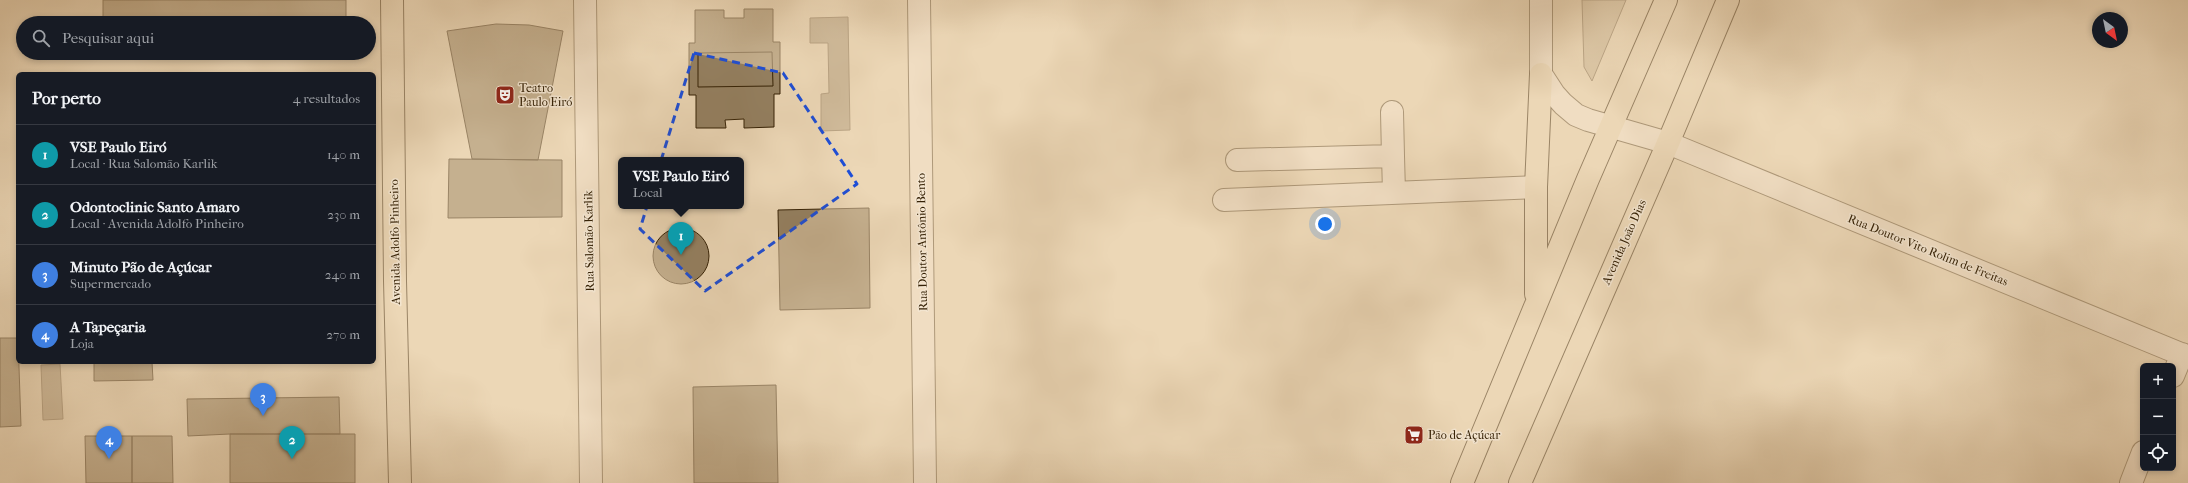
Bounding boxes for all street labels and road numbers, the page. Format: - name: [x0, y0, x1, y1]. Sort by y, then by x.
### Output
- street label: Rua Doutor Antônio Bento: [914, 173, 930, 311]
- street label: Avenida Adolfo Pinheiro: [387, 179, 403, 306]
- street label: Rua Salomão Karlik: [581, 190, 597, 292]
- street label: Avenida João Dias: [1599, 197, 1649, 288]
- street label: Rua Doutor Vito Rolim de Freitas: [1846, 211, 2011, 289]

